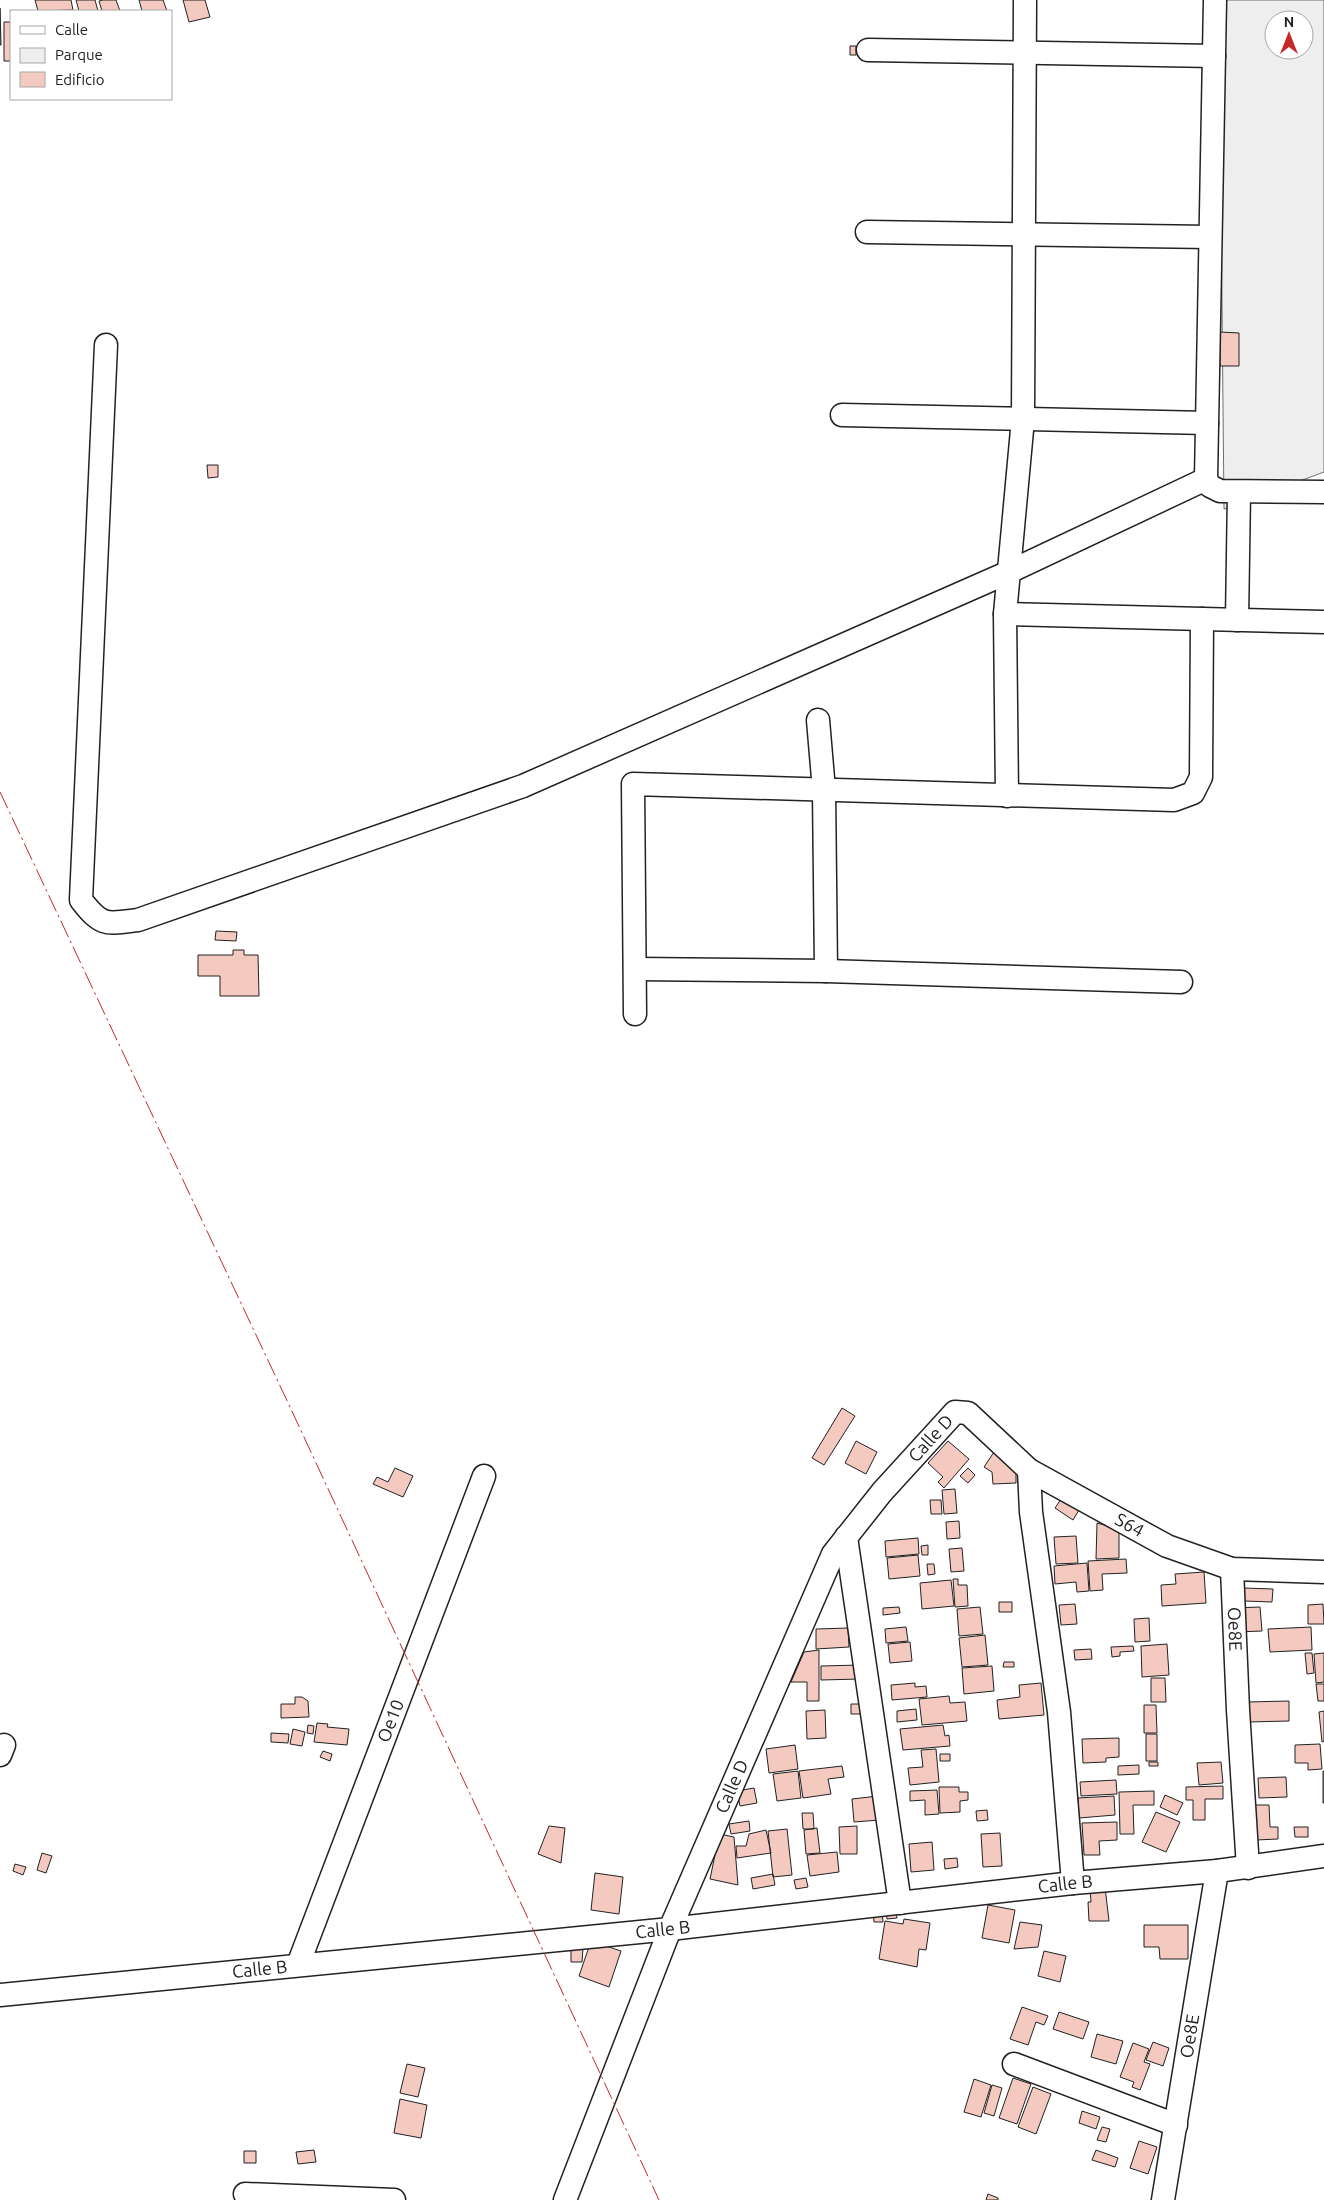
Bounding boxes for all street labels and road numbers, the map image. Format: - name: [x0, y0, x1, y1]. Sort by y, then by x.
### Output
- street label: Calle D: [904, 1410, 957, 1465]
- street label: S64: [1112, 1508, 1148, 1540]
- street label: Oe8E: [1225, 1606, 1246, 1651]
- street label: Oe10: [373, 1696, 407, 1745]
- street label: Calle D: [711, 1756, 751, 1816]
- street label: Calle B: [1036, 1870, 1093, 1896]
- street label: Calle B: [634, 1916, 691, 1941]
- street label: Calle B: [231, 1956, 288, 1981]
- street label: Oe8E: [1175, 2013, 1202, 2059]

